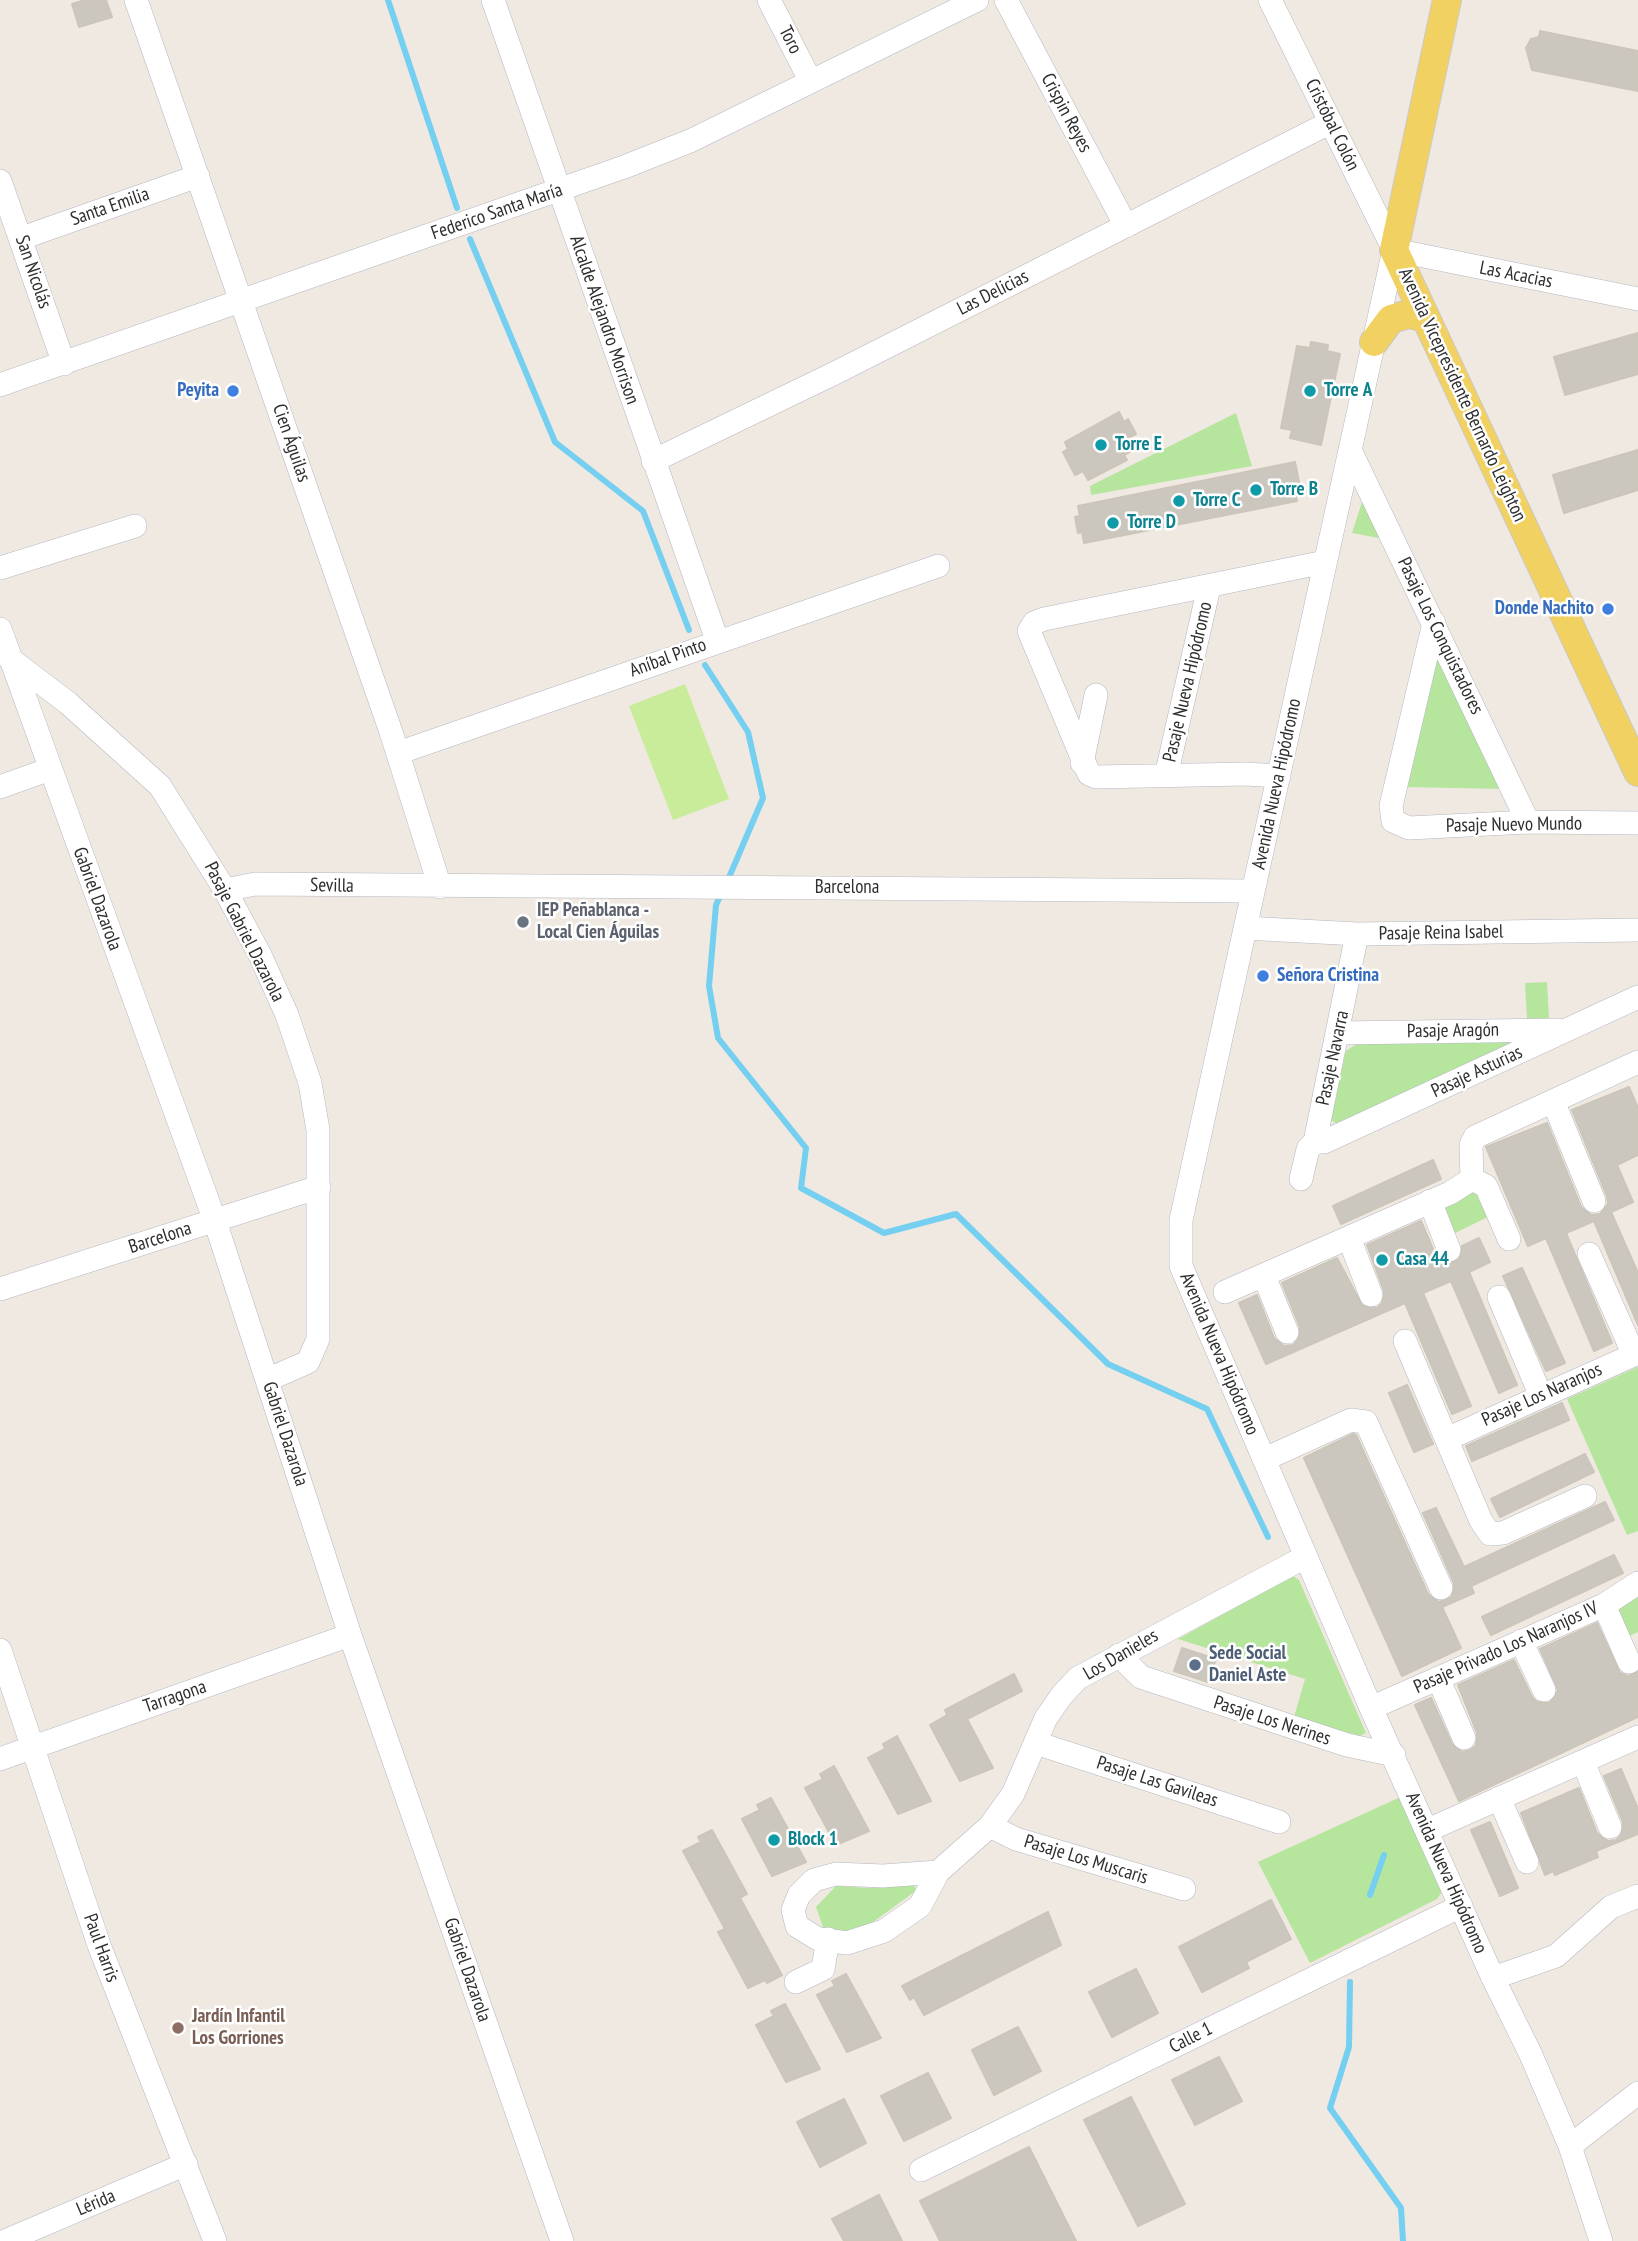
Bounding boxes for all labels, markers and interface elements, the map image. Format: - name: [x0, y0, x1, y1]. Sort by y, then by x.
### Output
- street label: Toro: [773, 22, 807, 58]
- street label: Crispin Reyes: [1036, 70, 1096, 156]
- street label: Cristóbal Colón: [1300, 75, 1364, 175]
- street label: Federico Santa María: [428, 179, 566, 245]
- street label: Santa Emilia: [68, 183, 152, 231]
- street label: San Nicolás: [10, 233, 56, 311]
- street label: Alcalde Alejandro Morrison: [564, 233, 644, 407]
- street label: Las Acacias: [1478, 257, 1554, 293]
- street label: Las Delicias: [954, 265, 1032, 321]
- street label: Avenida Vicepresidente Bernardo Leighton: [1393, 265, 1531, 525]
- place label: Peyita: [177, 380, 219, 402]
- place label: Torre A: [1324, 380, 1372, 402]
- marker: Peyita: [225, 383, 241, 399]
- marker: Torre A: [1302, 383, 1318, 399]
- street label: Cien Águilas: [267, 401, 315, 485]
- place label: Torre E: [1115, 434, 1162, 456]
- marker: Torre E: [1093, 437, 1109, 453]
- place label: Torre B: [1270, 479, 1318, 501]
- marker: Torre B: [1248, 482, 1264, 498]
- place label: Torre C: [1193, 490, 1240, 512]
- marker: Torre C: [1171, 493, 1187, 509]
- place label: Torre D: [1127, 512, 1176, 534]
- marker: Torre D: [1105, 515, 1121, 531]
- street label: Pasaje Los Conquistadores: [1392, 554, 1488, 718]
- place label: Donde Nachito: [1495, 598, 1594, 620]
- street label: Pasaje Nueva Hipódromo: [1158, 600, 1218, 764]
- marker: Donde Nachito: [1600, 601, 1616, 617]
- street label: Aníbal Pinto: [626, 634, 710, 682]
- street label: Avenida Nueva Hipódromo: [1248, 697, 1306, 871]
- street label: Pasaje Nuevo Mundo: [1446, 812, 1582, 838]
- street label: Gabriel Dazarola: [68, 844, 126, 954]
- street label: Pasaje Gabriel Dazarola: [199, 858, 289, 1006]
- street label: Sevilla: [310, 874, 354, 898]
- street label: Barcelona: [815, 877, 879, 899]
- place label: IEP Peñablanca - Local Cien Águilas: [537, 900, 659, 944]
- marker: IEP Peñablanca - Local Cien Águilas: [515, 914, 531, 930]
- street label: Pasaje Reina Isabel: [1378, 921, 1504, 945]
- place label: Señora Cristina: [1277, 965, 1379, 987]
- marker: Señora Cristina: [1255, 968, 1271, 984]
- street label: Pasaje Navarra: [1312, 1008, 1354, 1108]
- street label: Pasaje Aragón: [1407, 1019, 1499, 1043]
- street label: Pasaje Asturias: [1428, 1041, 1526, 1103]
- street label: Barcelona: [126, 1217, 194, 1259]
- place label: Casa 44: [1396, 1249, 1449, 1271]
- marker: Casa 44: [1374, 1252, 1390, 1268]
- street label: Avenida Nueva Hipódromo: [1175, 1269, 1263, 1439]
- street label: Pasaje Los Naranjos: [1478, 1358, 1606, 1432]
- street label: Gabriel Dazarola: [257, 1379, 313, 1489]
- street label: Pasaje Privado Los Naranjos IV: [1410, 1597, 1602, 1699]
- street label: Los Danieles: [1080, 1625, 1162, 1685]
- place label: Sede Social Daniel Aste: [1209, 1643, 1286, 1687]
- marker: Sede Social Daniel Aste: [1187, 1657, 1203, 1673]
- street label: Tarragona: [141, 1676, 209, 1718]
- street label: Pasaje Los Nerines: [1211, 1691, 1333, 1751]
- street label: Pasaje Las Gavileas: [1094, 1752, 1220, 1812]
- street label: Avenida Nueva Hipódromo: [1400, 1789, 1492, 1957]
- place label: Block 1: [788, 1829, 838, 1851]
- street label: Pasaje Los Muscaris: [1021, 1830, 1151, 1890]
- marker: Block 1: [766, 1832, 782, 1848]
- street label: Paul Harris: [78, 1911, 124, 1985]
- street label: Gabriel Dazarola: [439, 1915, 495, 2025]
- place label: Jardín Infantil Los Gorriones: [192, 2006, 285, 2050]
- street label: Calle 1: [1166, 2018, 1216, 2058]
- marker: Jardín Infantil Los Gorriones: [170, 2020, 186, 2036]
- street label: Lérida: [73, 2185, 119, 2221]

